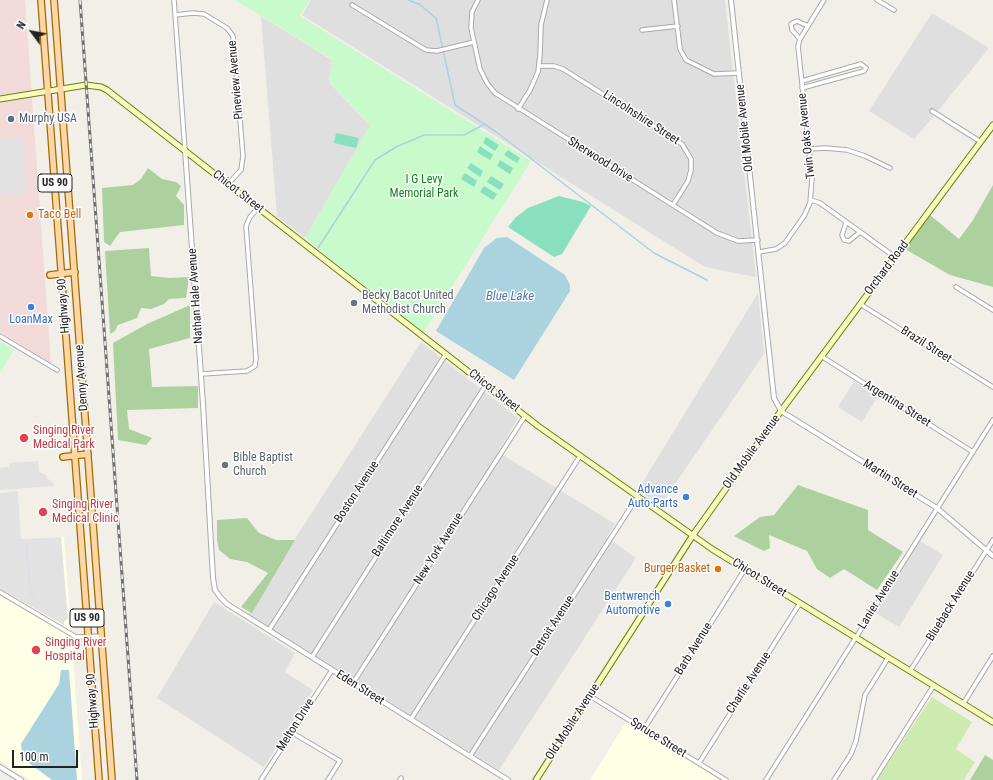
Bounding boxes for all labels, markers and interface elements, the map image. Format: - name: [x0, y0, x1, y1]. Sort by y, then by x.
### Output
- north arrow: [12, 12, 52, 52]
- text: N: [14, 19, 29, 32]
- street label: Pineview Avenue: [225, 40, 247, 120]
- street label: Old Mobile Avenue: [733, 83, 757, 173]
- street label: Lincolnshire Street: [600, 88, 682, 148]
- street label: Twin Oaks Avenue: [795, 92, 819, 180]
- place label: Murphy USA: [19, 112, 77, 126]
- marker: Murphy USA: [6, 114, 16, 124]
- street label: Sherwood Drive: [565, 134, 635, 186]
- street label: Chicot Street: [209, 167, 267, 217]
- park label: I G Levy Memorial Park: [390, 173, 458, 201]
- road number: US 90: [38, 174, 72, 192]
- place label: Taco Bell: [38, 208, 81, 222]
- marker: Taco Bell: [25, 210, 35, 220]
- street label: Orchard Road: [862, 238, 912, 298]
- street label: Nathan Hale Avenue: [185, 248, 207, 344]
- street label: Highway 90: [55, 278, 73, 334]
- place label: Becky Bacot United Methodist Church: [362, 289, 453, 317]
- water label: Blue Lake: [486, 289, 534, 305]
- marker: Becky Bacot United Methodist Church: [349, 298, 359, 308]
- marker: LoanMax: [26, 302, 36, 312]
- place label: LoanMax: [9, 313, 53, 327]
- street label: Brazil Street: [898, 324, 954, 366]
- street label: Denny Avenue: [73, 344, 91, 412]
- street label: Chicot Street: [465, 366, 523, 416]
- street label: Argentina Street: [861, 378, 933, 430]
- street label: Old Mobile Avenue: [720, 412, 784, 492]
- place label: Singing River Medical Park: [33, 424, 95, 452]
- marker: Singing River Medical Park: [18, 432, 30, 444]
- place label: Bible Baptist Church: [233, 451, 293, 479]
- street label: Martin Street: [860, 457, 920, 501]
- street label: Boston Avenue: [332, 458, 382, 526]
- marker: Bible Baptist Church: [220, 460, 230, 470]
- street label: Baltimore Avenue: [369, 482, 427, 560]
- place label: Advance Auto Parts: [628, 483, 678, 511]
- marker: Advance Auto Parts: [681, 492, 691, 502]
- place label: Singing River Medical Clinic: [52, 498, 119, 526]
- marker: Singing River Medical Clinic: [37, 506, 49, 518]
- street label: New York Avenue: [411, 510, 467, 588]
- street label: Chicago Avenue: [469, 552, 523, 624]
- street label: Chicot Street: [729, 556, 789, 600]
- place label: Burger Basket: [644, 562, 710, 576]
- marker: Burger Basket: [713, 564, 723, 574]
- street label: Lanier Avenue: [855, 568, 903, 632]
- street label: Blueback Avenue: [924, 568, 978, 644]
- place label: Bentwrench Automotive: [604, 590, 660, 618]
- street label: Detroit Avenue: [528, 593, 578, 659]
- marker: Bentwrench Automotive: [663, 599, 673, 609]
- road number: US 90: [70, 609, 104, 627]
- street label: Barb Avenue: [672, 620, 716, 678]
- place label: Singing River Hospital: [45, 636, 106, 664]
- marker: Singing River Hospital: [30, 644, 42, 656]
- street label: Charlie Avenue: [724, 650, 774, 716]
- street label: Eden Street: [333, 668, 387, 708]
- street label: Highway 90: [84, 673, 102, 729]
- street label: Old Mobile Avenue: [543, 681, 603, 763]
- street label: Melton Drive: [274, 696, 318, 754]
- street label: Spruce Street: [627, 715, 689, 761]
- scale bar: [14, 742, 80, 768]
- text: 100 m: [19, 750, 49, 764]

